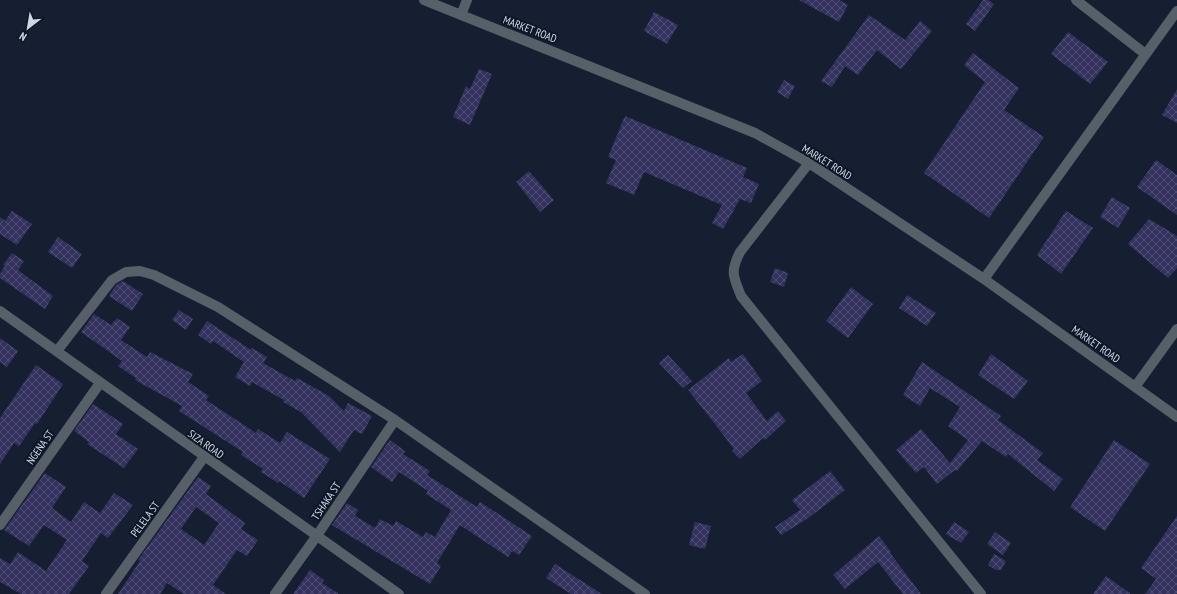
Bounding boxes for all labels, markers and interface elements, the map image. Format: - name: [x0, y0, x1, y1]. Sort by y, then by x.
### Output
- north arrow: [8, 8, 48, 48]
- street label: MARKET ROAD: [501, 12, 559, 46]
- text: N: [17, 29, 29, 44]
- street label: MARKET ROAD: [799, 141, 855, 183]
- street label: MARKET ROAD: [1069, 322, 1123, 366]
- street label: NGENA ST: [23, 427, 57, 467]
- street label: SIZA ROAD: [185, 427, 227, 462]
- street label: TSHAKA ST: [308, 479, 344, 523]
- street label: PELELA ST: [127, 498, 163, 539]

